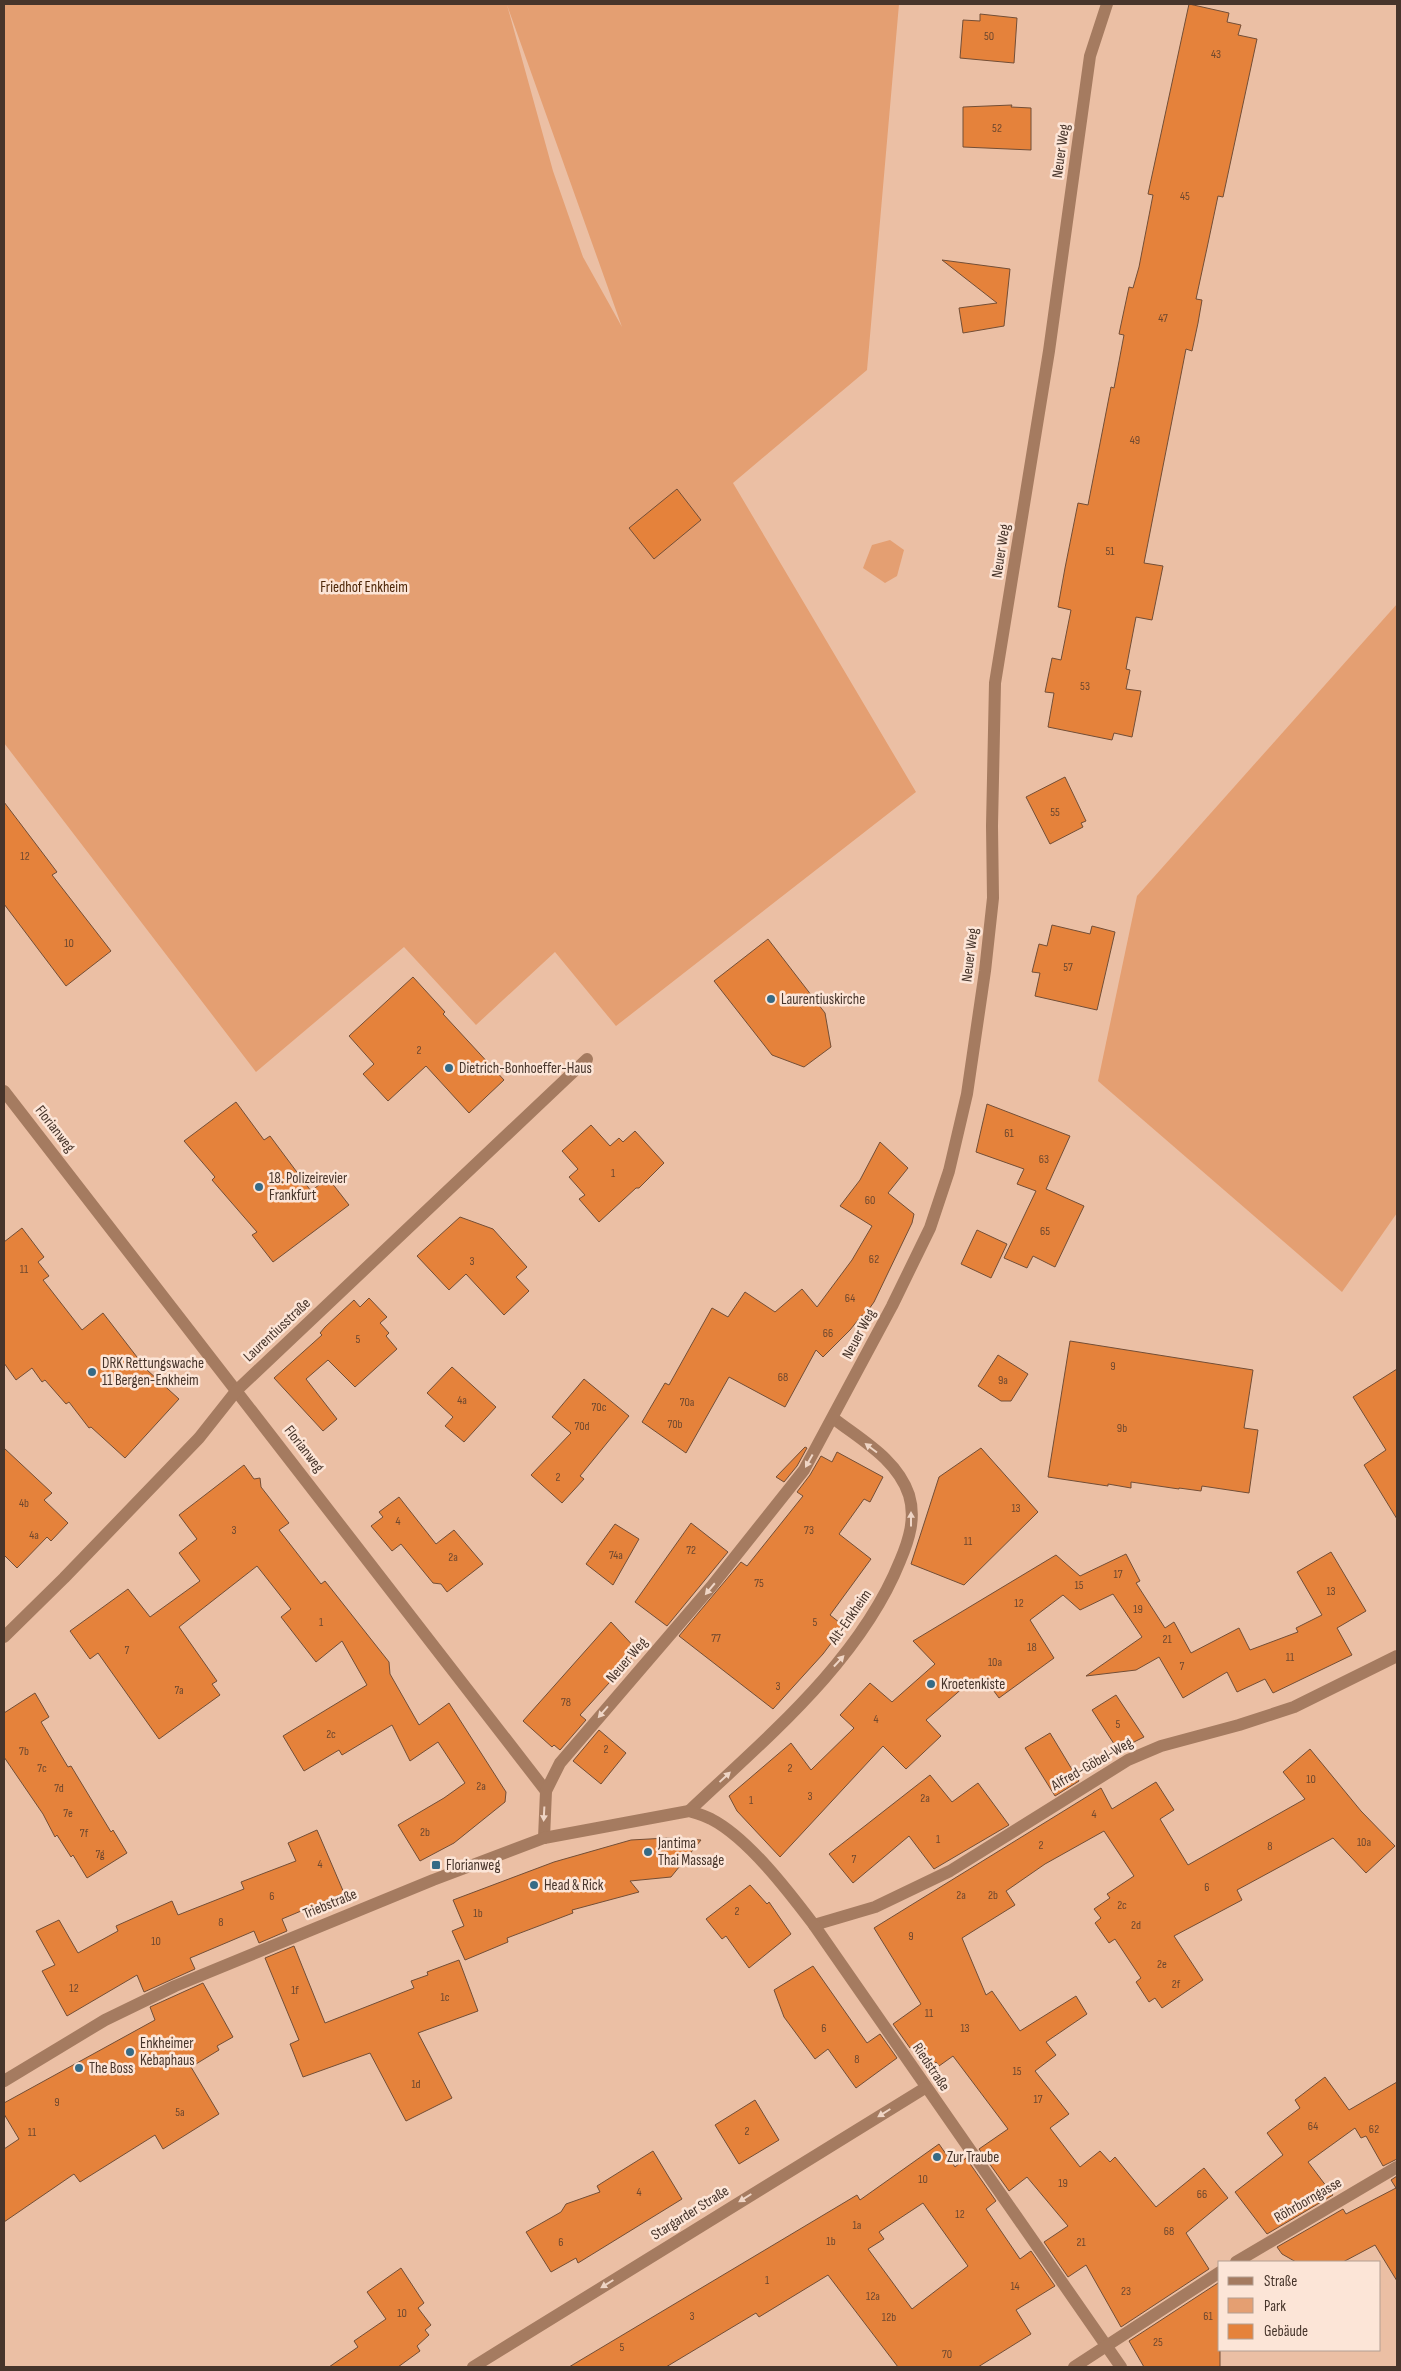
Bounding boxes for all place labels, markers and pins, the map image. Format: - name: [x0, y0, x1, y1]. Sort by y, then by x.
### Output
- place label: Laurentiuskirche: [781, 990, 865, 1009]
- marker: Laurentiuskirche: [765, 993, 777, 1005]
- place label: Dietrich-Bonhoeffer-Haus: [459, 1059, 592, 1078]
- marker: Dietrich-Bonhoeffer-Haus: [443, 1062, 455, 1074]
- place label: 18. Polizeirevier Frankfurt: [269, 1169, 348, 1205]
- marker: 18. Polizeirevier Frankfurt: [253, 1181, 265, 1193]
- place label: DRK Rettungswache 11 Bergen-Enkheim: [102, 1354, 204, 1390]
- marker: DRK Rettungswache 11 Bergen-Enkheim: [86, 1366, 98, 1378]
- place label: Kroetenkiste: [941, 1675, 1005, 1694]
- marker: Kroetenkiste: [925, 1678, 937, 1690]
- place label: Jantima Thai Massage: [657, 1834, 724, 1870]
- marker: Jantima Thai Massage: [642, 1846, 654, 1858]
- place label: Florianweg: [446, 1856, 500, 1875]
- marker: Florianweg: [430, 1859, 442, 1871]
- place label: Head & Rick: [544, 1876, 604, 1895]
- marker: Head & Rick: [528, 1879, 540, 1891]
- place label: Enkheimer Kebaphaus: [140, 2034, 195, 2070]
- marker: Enkheimer Kebaphaus: [124, 2046, 136, 2058]
- place label: The Boss: [89, 2059, 133, 2078]
- marker: The Boss: [73, 2062, 85, 2074]
- place label: Zur Traube: [947, 2148, 999, 2167]
- marker: Zur Traube: [931, 2151, 943, 2163]

